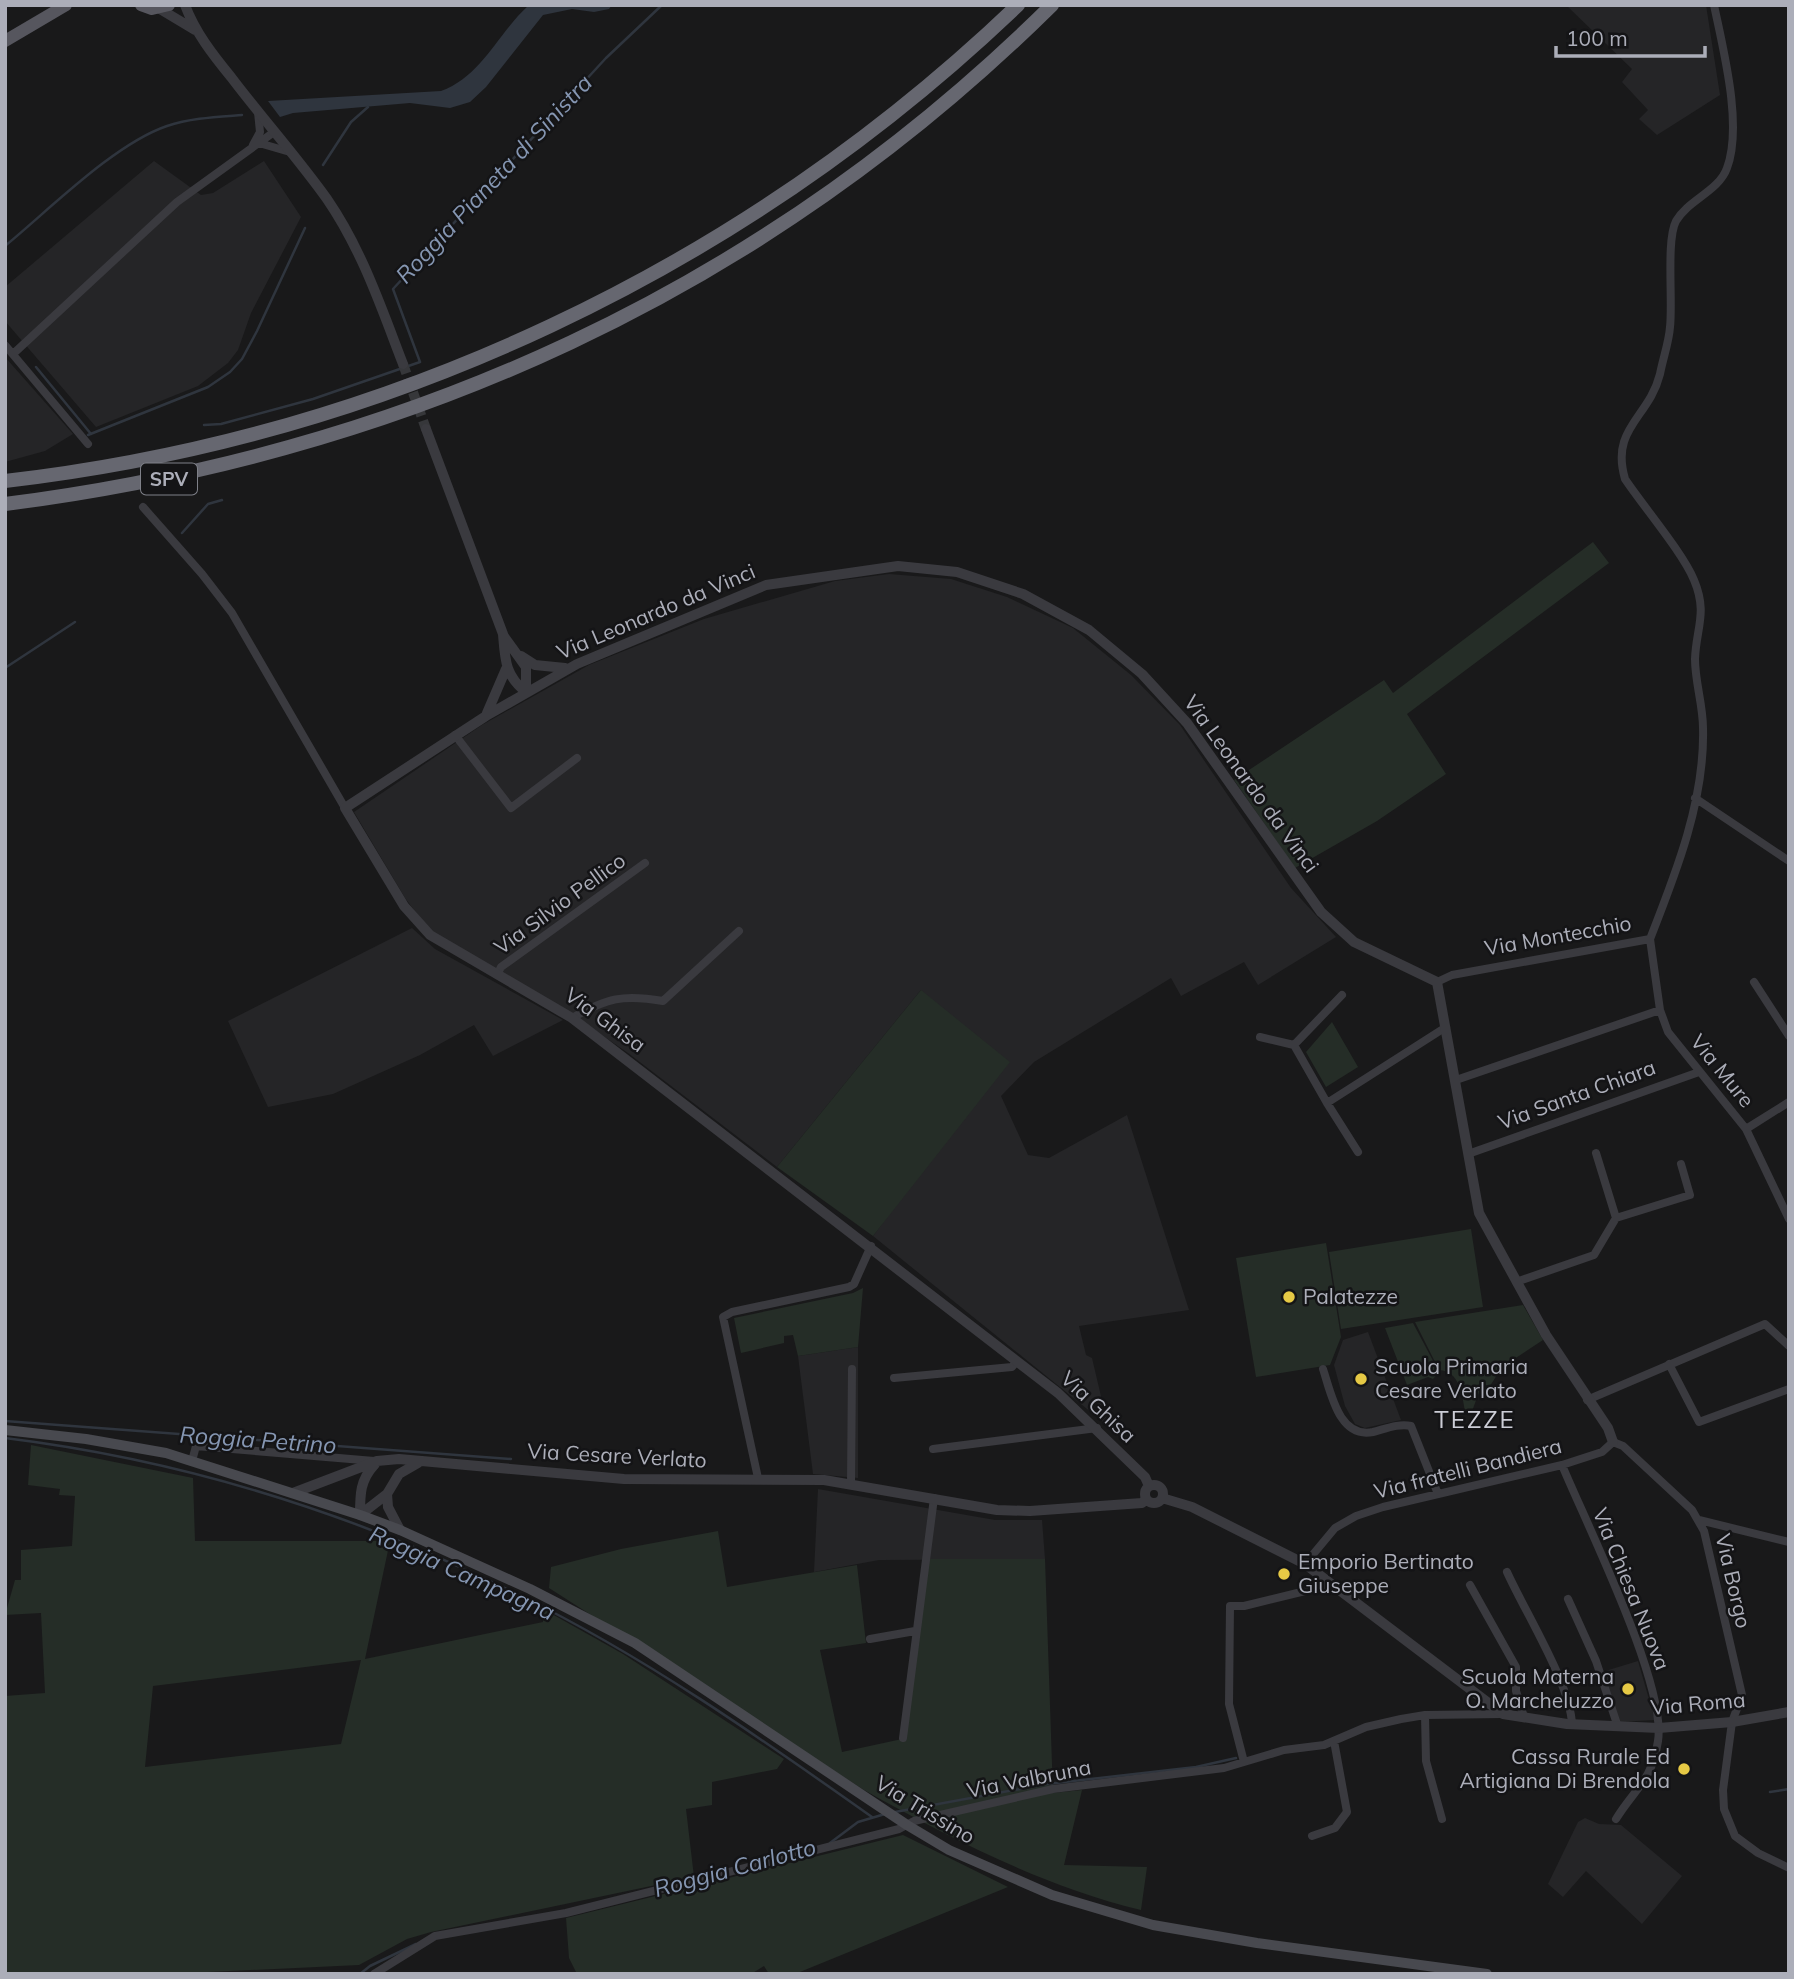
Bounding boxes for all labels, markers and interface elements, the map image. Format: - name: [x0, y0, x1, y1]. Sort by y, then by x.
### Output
- scale bar: [1556, 14, 1705, 58]
- text: 100 m: [1566, 25, 1628, 51]
- water label: Roggia Pianeta di Sinistra: [389, 68, 598, 289]
- road number: SPV: [141, 464, 197, 494]
- street label: Via Leonardo da Vinci: [552, 558, 759, 665]
- street label: Via Leonardo da Vinci: [1179, 690, 1325, 877]
- street label: Via Silvio Pellico: [489, 847, 630, 960]
- street label: Via Montecchio: [1482, 909, 1633, 961]
- street label: Via Ghisa: [560, 981, 651, 1057]
- street label: Via Mure: [1685, 1028, 1760, 1112]
- street label: Via Santa Chiara: [1494, 1054, 1659, 1135]
- place label: Palatezze: [1303, 1283, 1398, 1309]
- marker: Palatezze: [1281, 1289, 1297, 1305]
- place label: Scuola Primaria Cesare Verlato: [1375, 1353, 1528, 1403]
- street label: Via Ghisa: [1056, 1365, 1142, 1448]
- marker: Scuola Primaria Cesare Verlato: [1353, 1371, 1369, 1387]
- district label: TEZZE: [1434, 1404, 1516, 1434]
- water label: Roggia Petrino: [179, 1420, 337, 1459]
- street label: Via fratelli Bandiera: [1371, 1432, 1564, 1504]
- street label: Via Cesare Verlato: [527, 1437, 707, 1473]
- street label: Via Chiesa Nuova: [1588, 1504, 1676, 1673]
- water label: Roggia Campagna: [365, 1519, 560, 1627]
- street label: Via Borgo: [1710, 1531, 1757, 1631]
- place label: Emporio Bertinato Giuseppe: [1298, 1548, 1474, 1598]
- marker: Emporio Bertinato Giuseppe: [1276, 1566, 1292, 1582]
- place label: Scuola Materna O. Marcheluzzo: [1462, 1663, 1614, 1713]
- marker: Scuola Materna O. Marcheluzzo: [1620, 1681, 1636, 1697]
- street label: Via Roma: [1649, 1686, 1746, 1720]
- place label: Cassa Rurale Ed Artigiana Di Brendola: [1460, 1743, 1670, 1793]
- street label: Via Valbruna: [964, 1753, 1093, 1803]
- marker: Cassa Rurale Ed Artigiana Di Brendola: [1676, 1761, 1692, 1777]
- street label: Via Trissino: [871, 1769, 980, 1849]
- water label: Roggia Carlotto: [651, 1832, 819, 1903]

